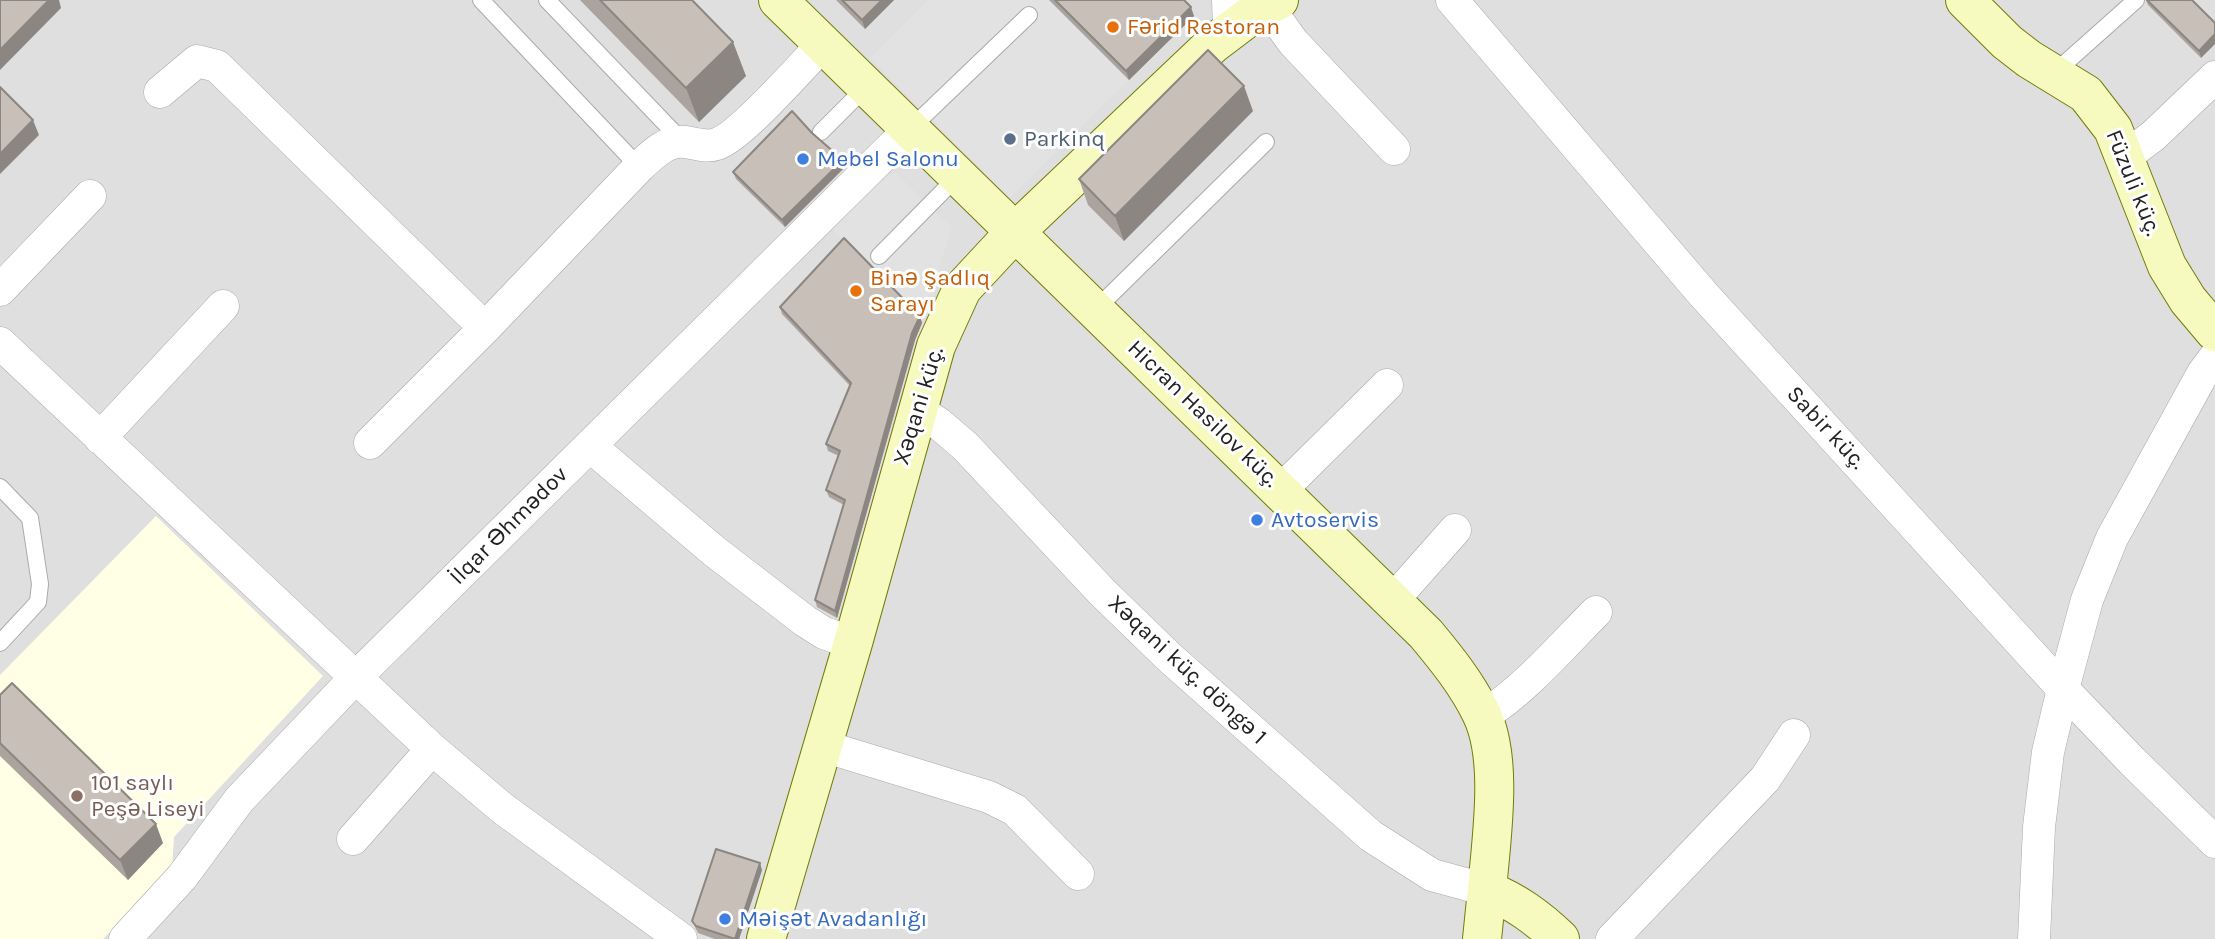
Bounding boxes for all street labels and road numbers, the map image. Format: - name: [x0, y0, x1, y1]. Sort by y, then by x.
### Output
- street label: Füzuli küç.: [2099, 126, 2167, 240]
- street label: Hicran Hasilov küç.: [1121, 335, 1285, 493]
- street label: Xəqani küç.: [888, 343, 950, 469]
- street label: Sabir küç.: [1781, 381, 1871, 475]
- street label: İlqar Əhmədov: [444, 461, 574, 591]
- street label: Xəqani küç. döngə 1: [1102, 589, 1272, 751]

